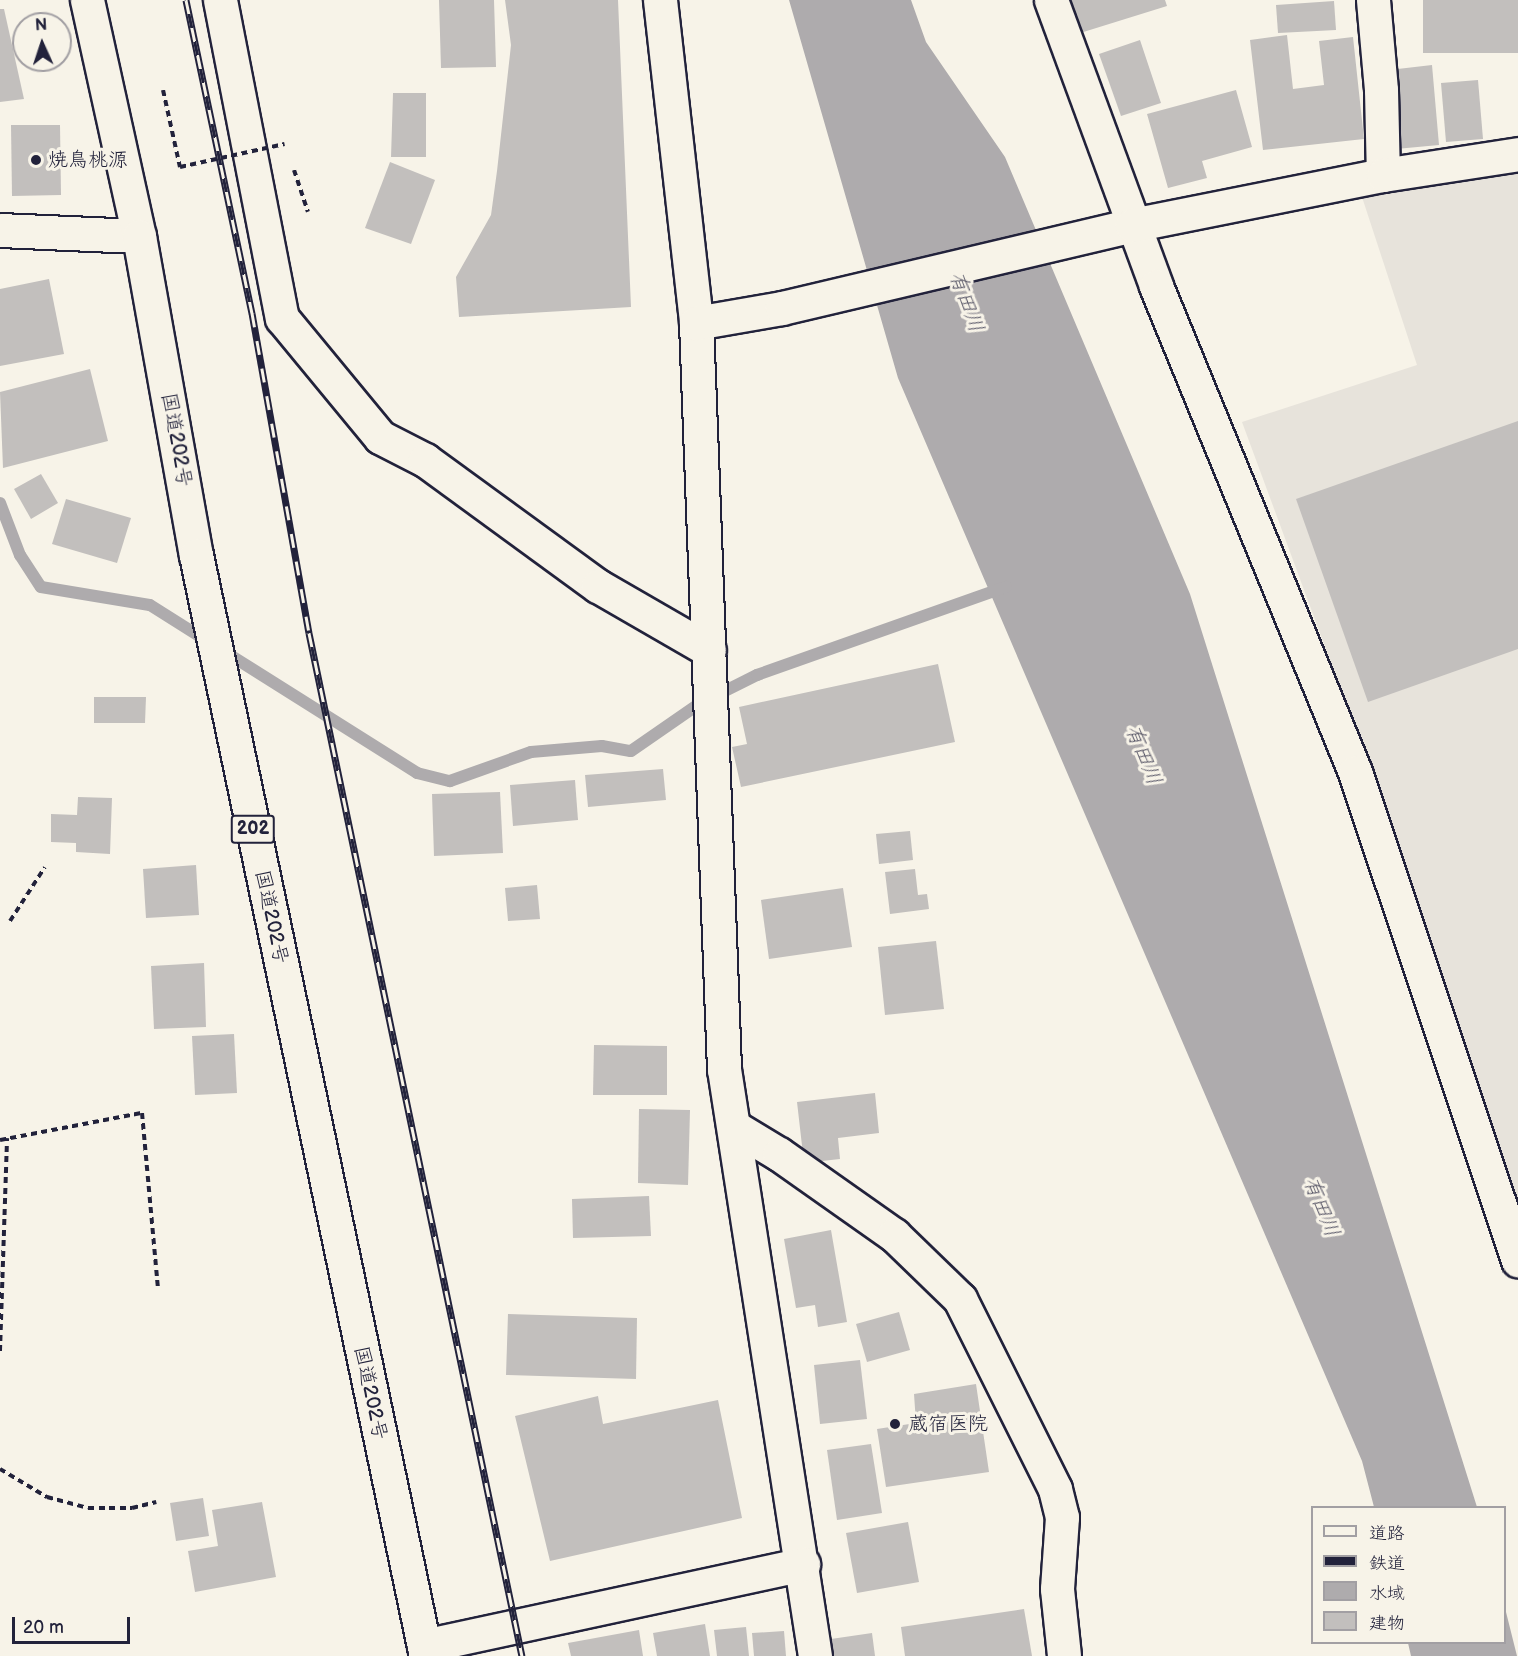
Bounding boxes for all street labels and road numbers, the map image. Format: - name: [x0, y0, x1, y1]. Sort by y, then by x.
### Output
- street label: 国道202号: [156, 391, 196, 489]
- road number: 202: [230, 814, 276, 844]
- street label: 国道202号: [249, 868, 293, 966]
- street label: 国道202号: [348, 1344, 392, 1442]

